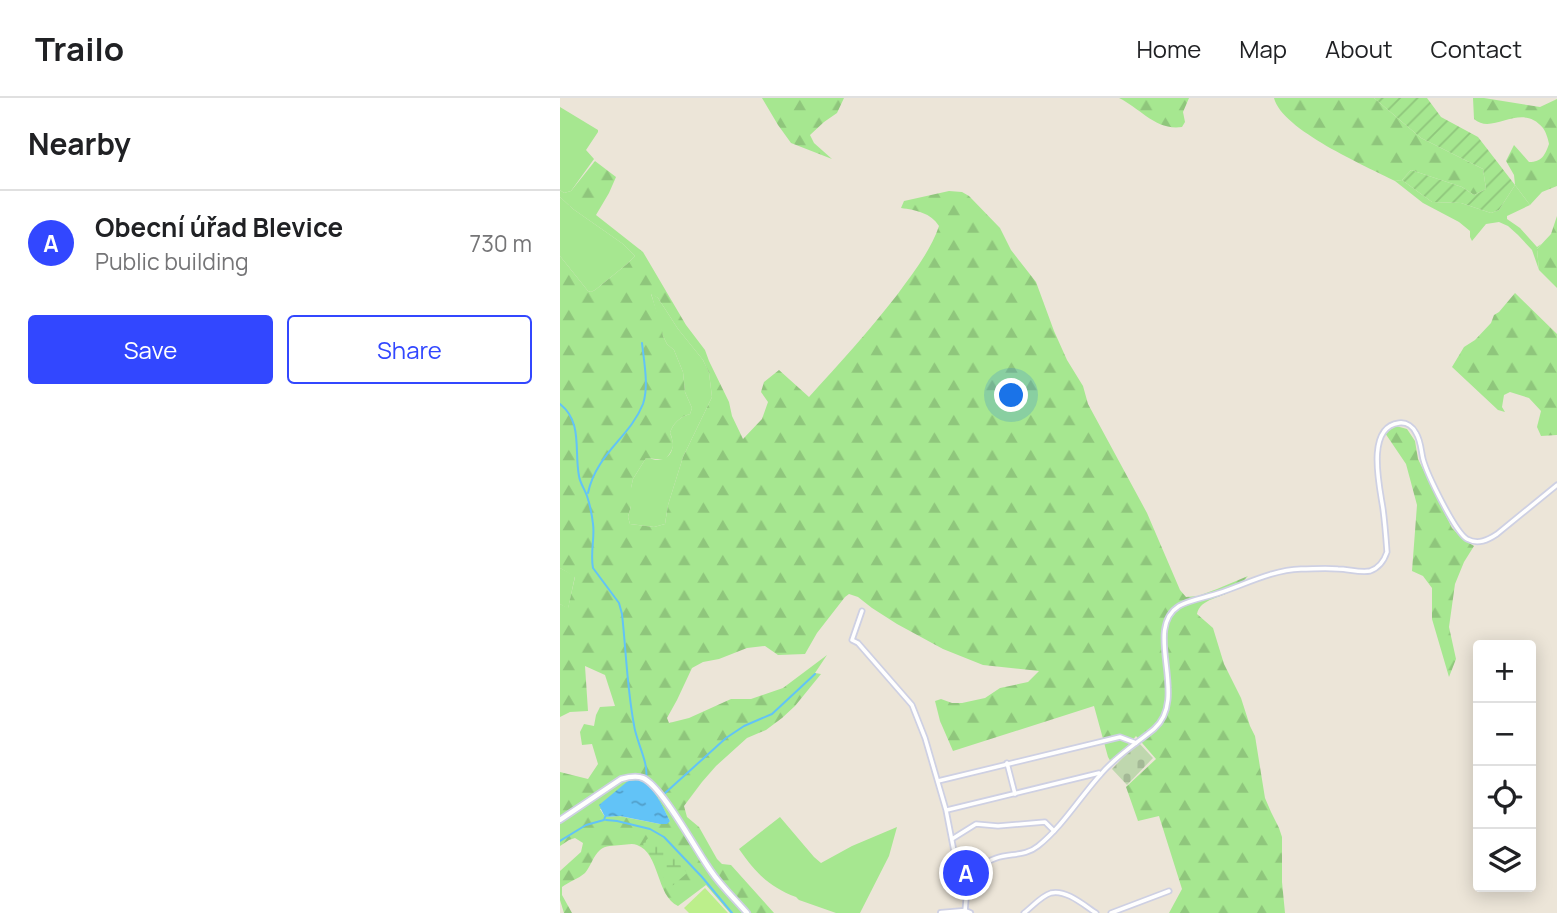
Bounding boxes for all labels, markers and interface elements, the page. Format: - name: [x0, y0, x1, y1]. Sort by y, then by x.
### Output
- text: Trailo: [35, 26, 124, 71]
- text: Home: [1136, 32, 1201, 65]
- text: Map: [1239, 32, 1287, 65]
- text: About: [1325, 32, 1393, 65]
- text: Contact: [1431, 32, 1522, 65]
- text: Nearby: [28, 123, 131, 164]
- text: Obecní úřad Blevice: [95, 209, 343, 245]
- text: A: [43, 227, 59, 259]
- text: 730 m: [470, 227, 532, 259]
- text: Public building: [95, 245, 249, 277]
- button: Save: [28, 315, 273, 384]
- button: Share: [287, 315, 532, 384]
- your location: [994, 378, 1028, 412]
- map controls: [1473, 640, 1536, 892]
- button: +: [1473, 640, 1536, 703]
- button: −: [1473, 703, 1536, 766]
- button: locate: [1473, 766, 1536, 829]
- button: layers: [1473, 829, 1536, 892]
- pin: A: [943, 847, 989, 899]

